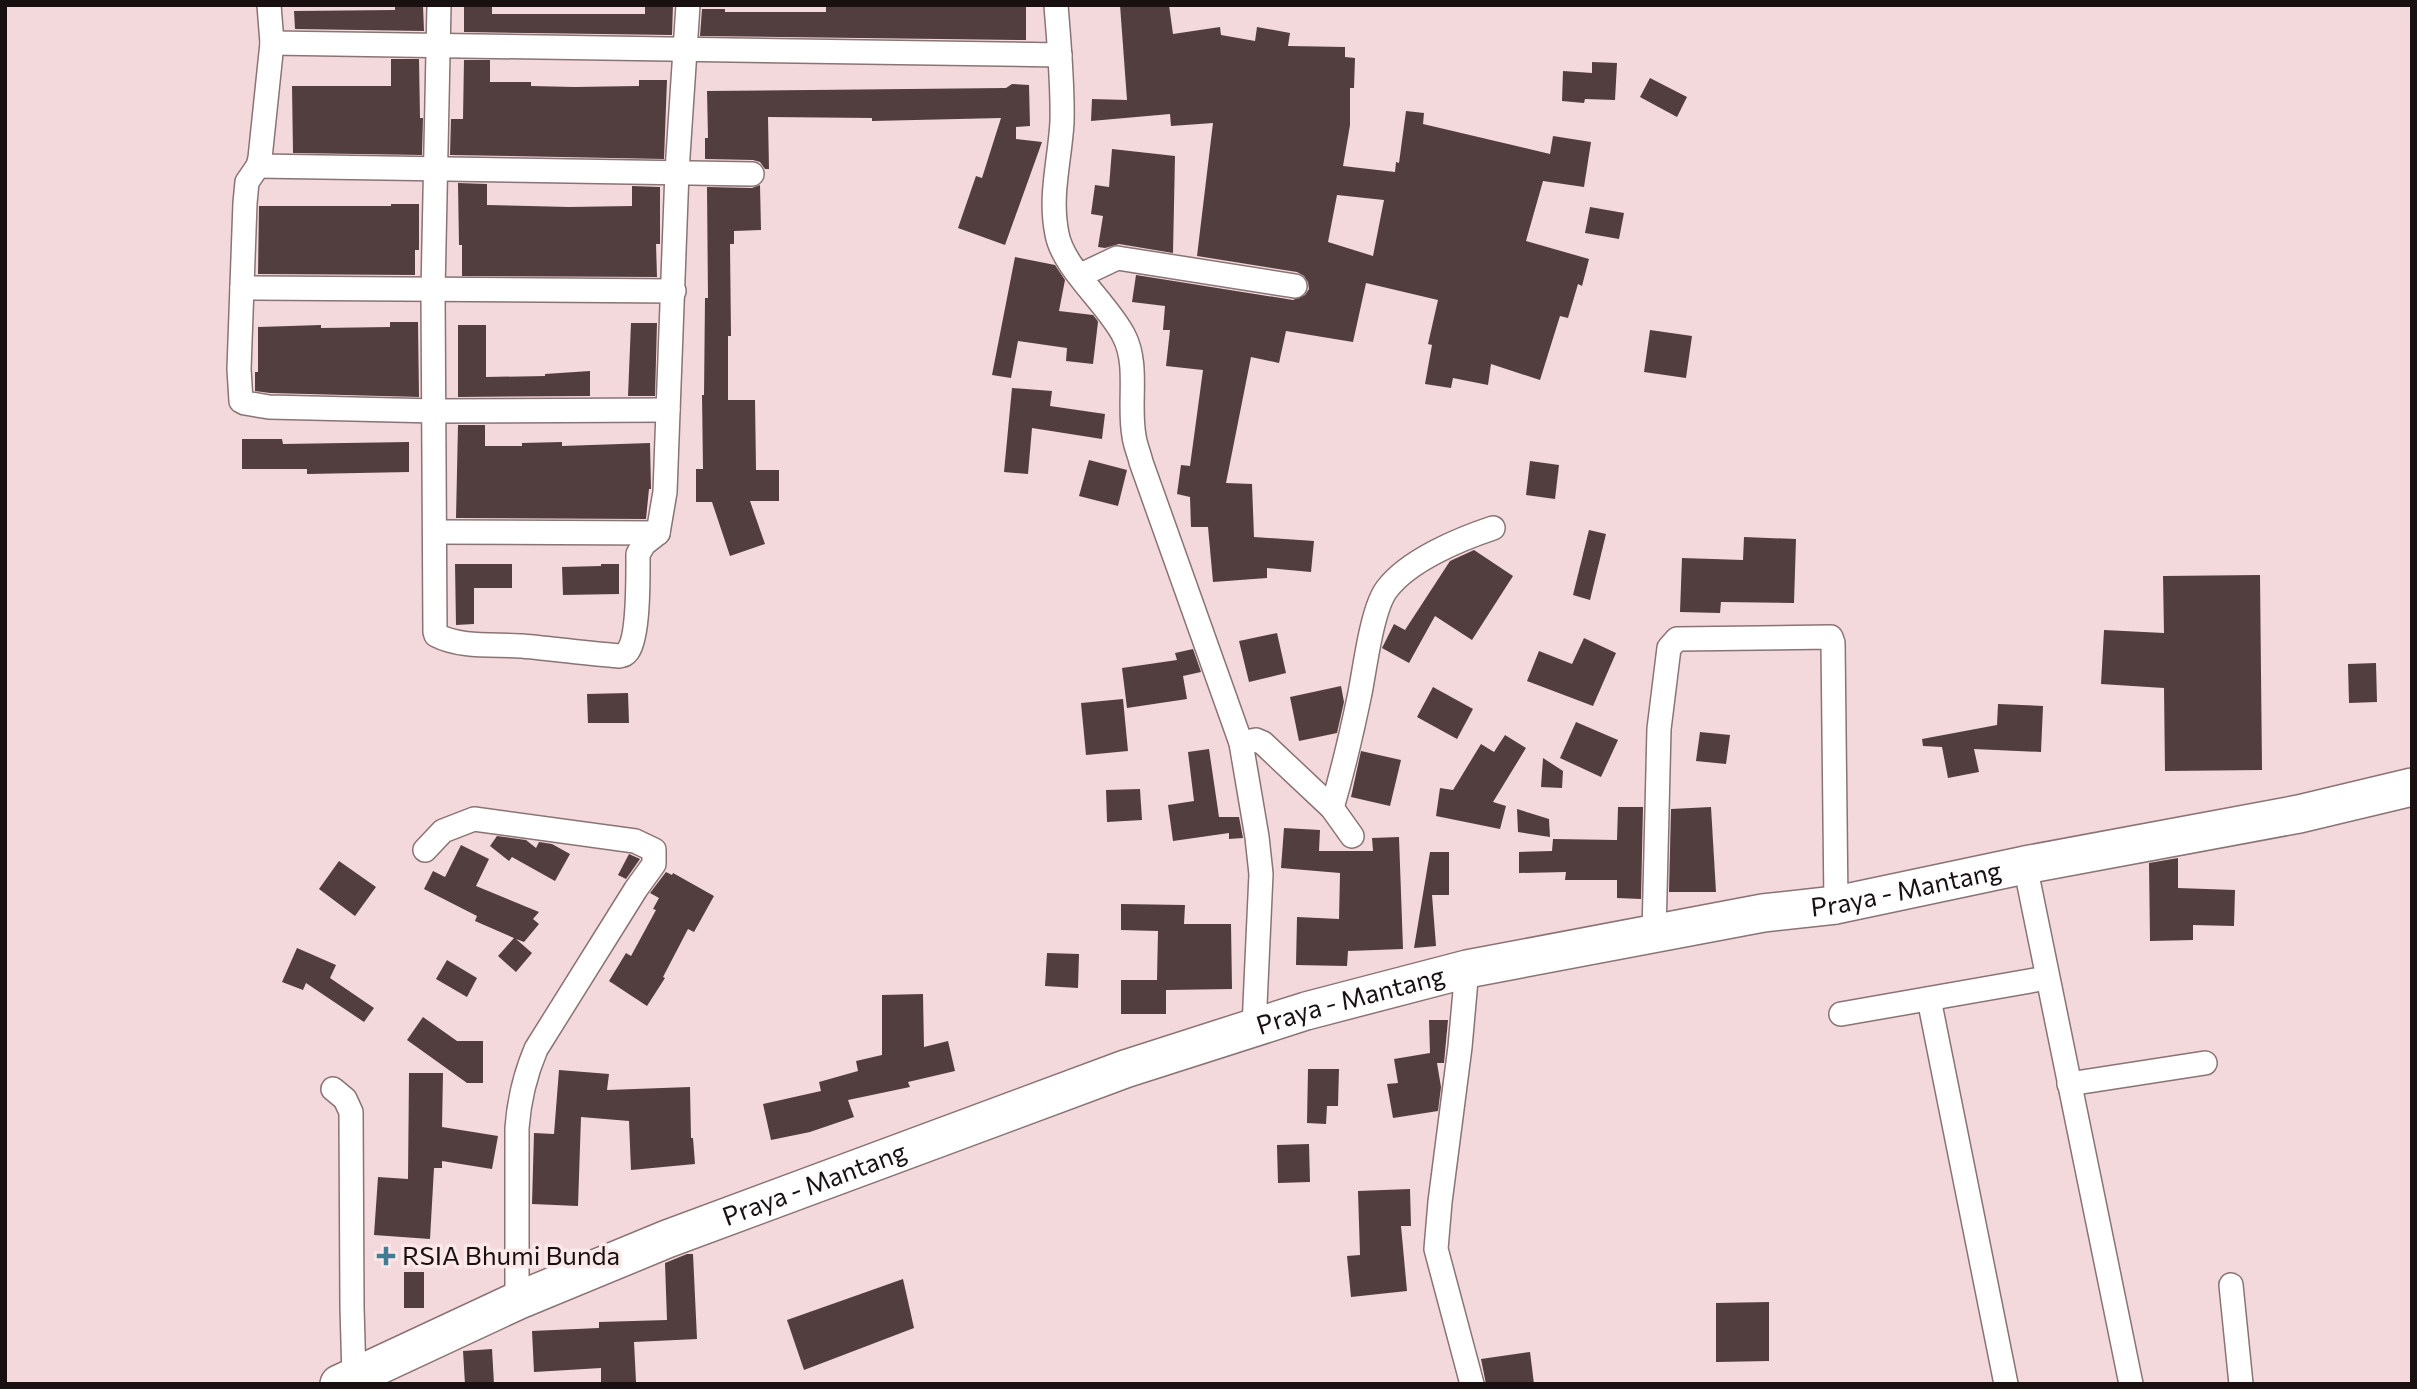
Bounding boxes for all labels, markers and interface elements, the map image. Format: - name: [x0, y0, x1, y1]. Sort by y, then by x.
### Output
- street label: Praya - Mantang: [1809, 853, 2004, 922]
- street label: Praya - Mantang: [1252, 959, 1448, 1040]
- street label: Praya - Mantang: [718, 1135, 910, 1231]
- place label: RSIA Bhumi Bunda: [402, 1239, 620, 1270]
- marker: RSIA Bhumi Bunda: [376, 1246, 396, 1266]

